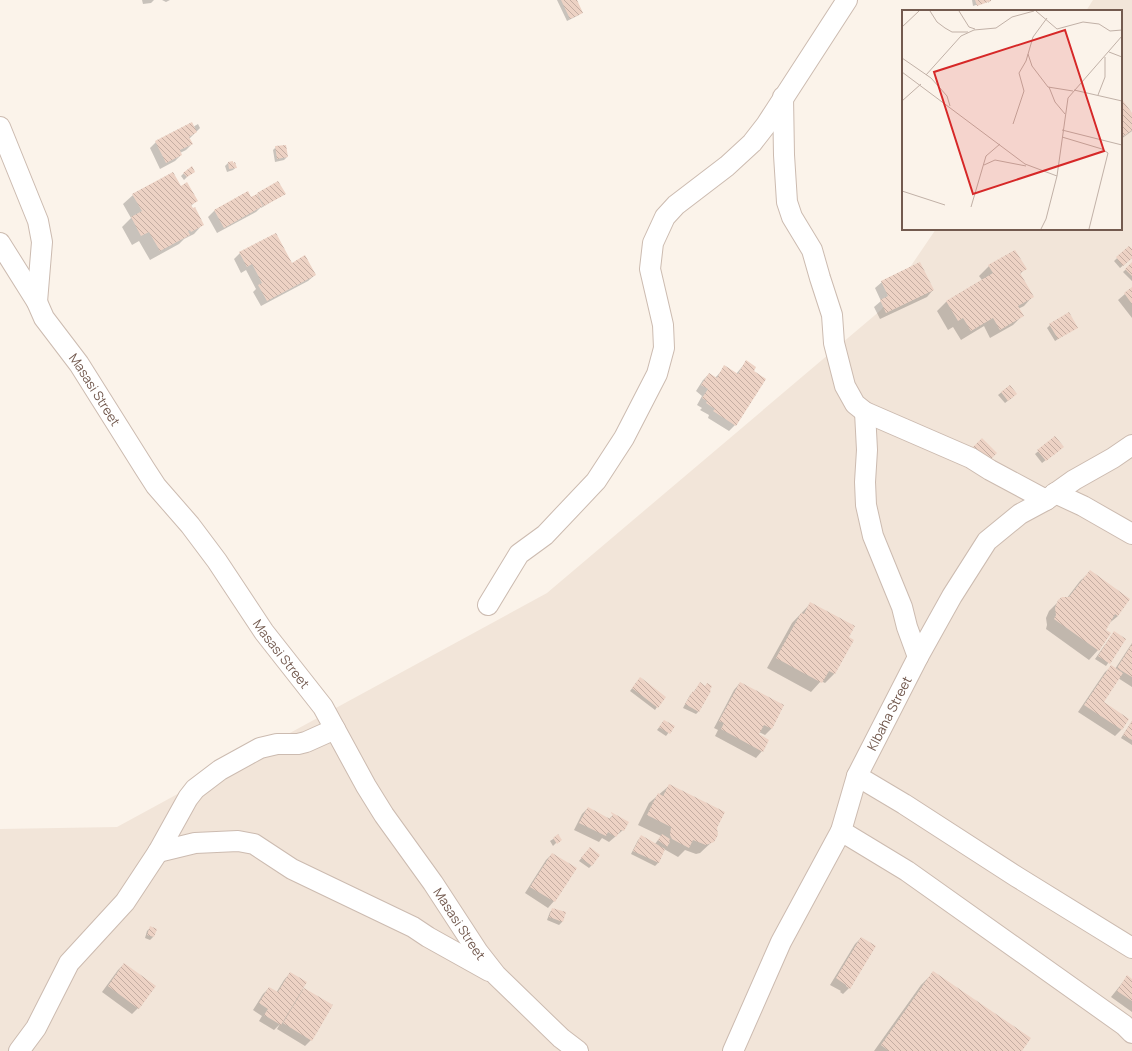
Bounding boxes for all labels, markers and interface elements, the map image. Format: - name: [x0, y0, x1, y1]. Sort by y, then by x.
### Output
- inset map: [902, 10, 1122, 230]
- street label: Masasi Street: [65, 349, 125, 429]
- street label: Masasi Street: [249, 616, 314, 692]
- street label: KIbaha Street: [863, 673, 916, 754]
- street label: Masasi Street: [429, 884, 490, 964]

